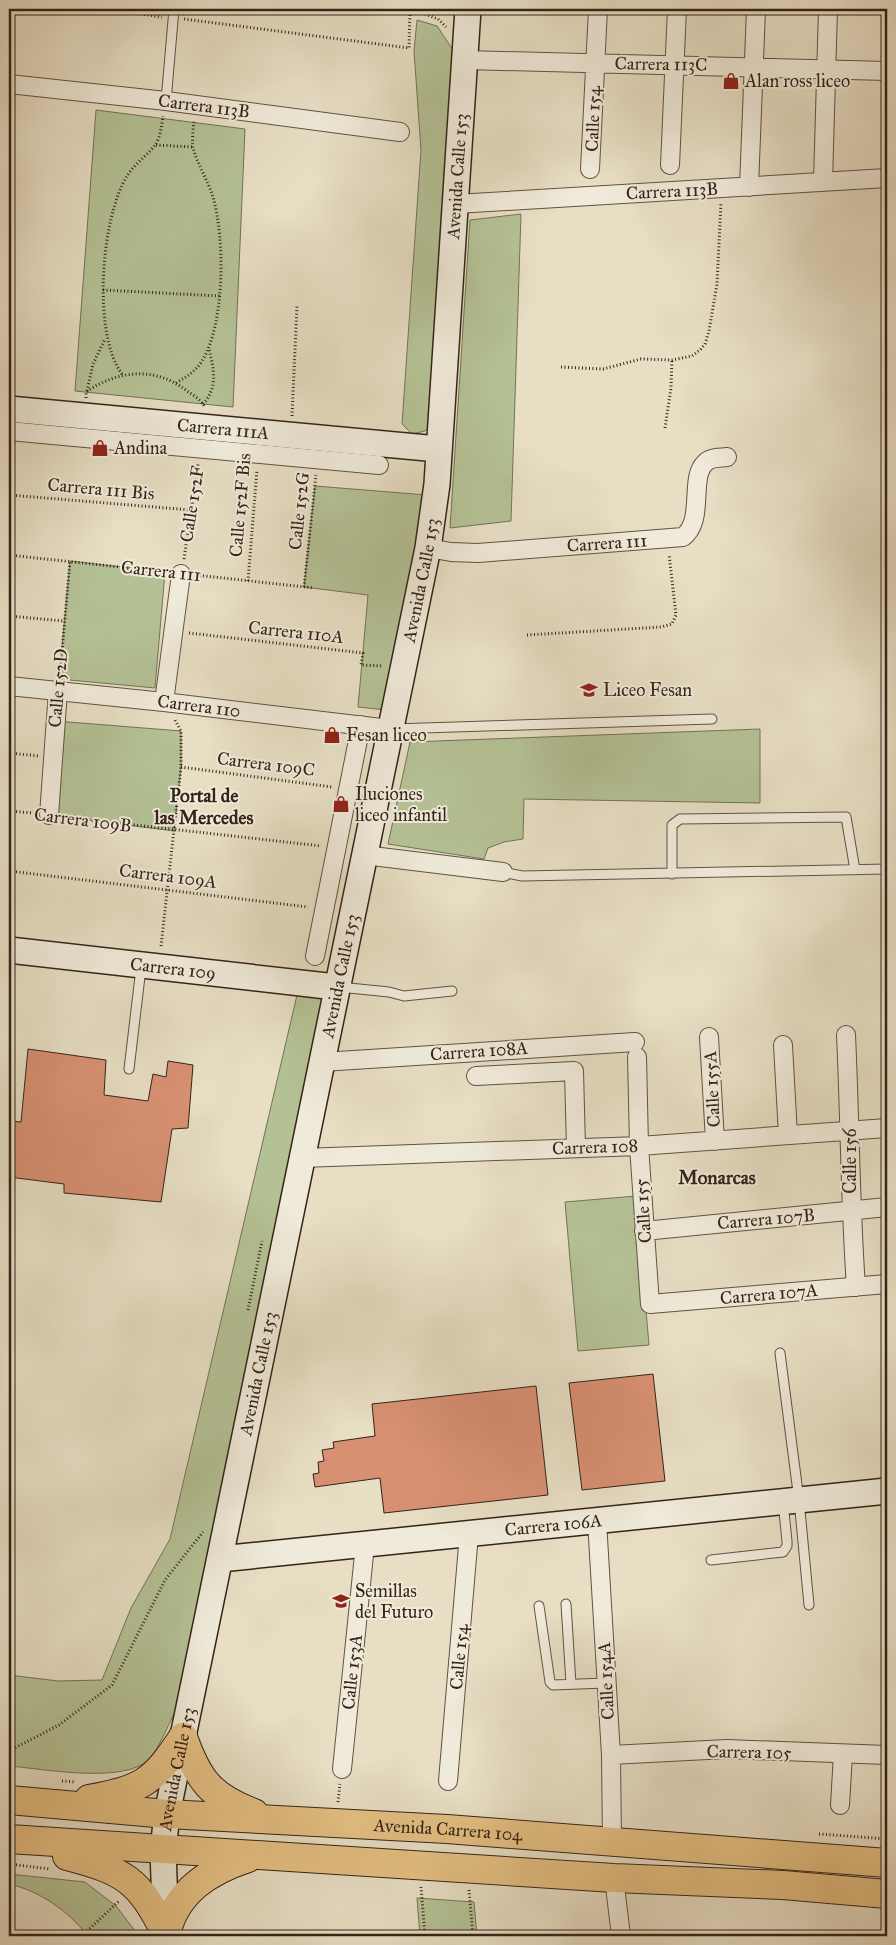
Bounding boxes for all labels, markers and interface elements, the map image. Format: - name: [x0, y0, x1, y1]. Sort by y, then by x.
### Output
- street label: Carrera 113C: [614, 52, 708, 76]
- place label: Alan ross liceo: [744, 70, 850, 92]
- shop icon: Alan ross liceo: [721, 71, 741, 91]
- street label: Calle 154: [581, 85, 605, 152]
- street label: Carrera 113B: [157, 89, 251, 123]
- street label: Avenida Calle 153: [442, 113, 472, 241]
- street label: Carrera 113B: [625, 178, 719, 204]
- street label: Carrera 111A: [176, 414, 270, 444]
- place label: Andina: [113, 437, 168, 459]
- shop icon: Andina: [90, 438, 110, 458]
- street label: Calle 152F Bis: [225, 452, 255, 558]
- street label: Calle 152F: [175, 464, 209, 544]
- street label: Calle 152G: [284, 471, 314, 551]
- street label: Carrera 111 Bis: [46, 473, 156, 505]
- street label: Avenida Calle 153: [398, 517, 443, 645]
- street label: Carrera 111: [566, 529, 648, 557]
- street label: Carrera 111: [120, 556, 202, 586]
- street label: Carrera 110A: [247, 616, 345, 648]
- street label: Calle 152D: [44, 648, 72, 728]
- place label: Liceo Fesan: [603, 679, 692, 701]
- school or university icon: Liceo Fesan: [579, 680, 599, 700]
- street label: Carrera 110: [156, 690, 242, 722]
- place label: Fesan liceo: [346, 724, 427, 746]
- shop icon: Fesan liceo: [322, 725, 342, 745]
- street label: Carrera 109C: [216, 747, 316, 781]
- place label: Iluciones liceo infantil: [355, 783, 447, 826]
- district label: Portal de las Mercedes: [154, 784, 253, 829]
- shop icon: Iluciones liceo infantil: [331, 794, 351, 814]
- street label: Carrera 109B: [33, 803, 133, 837]
- street label: Carrera 109A: [118, 859, 218, 893]
- street label: Avenida Calle 153: [316, 912, 363, 1041]
- street label: Carrera 109: [129, 953, 217, 984]
- street label: Carrera 108A: [429, 1037, 529, 1065]
- street label: Calle 155A: [699, 1050, 725, 1128]
- street label: Calle 156: [839, 1127, 861, 1194]
- street label: Carrera 108: [552, 1135, 638, 1159]
- district label: Monarcas: [678, 1166, 756, 1189]
- street label: Calle 155: [630, 1177, 656, 1244]
- street label: Carrera 107B: [716, 1204, 816, 1234]
- street label: Carrera 107A: [719, 1279, 819, 1309]
- street label: Avenida Calle 153: [234, 1310, 281, 1438]
- street label: Carrera 106A: [503, 1509, 603, 1541]
- place label: Semillas del Futuro: [355, 1580, 433, 1623]
- school or university icon: Semillas del Futuro: [331, 1591, 351, 1611]
- street label: Calle 154: [445, 1622, 473, 1691]
- street label: Calle 153A: [337, 1633, 367, 1711]
- street label: Calle 154A: [593, 1642, 619, 1720]
- street label: Avenida Calle 153: [154, 1705, 200, 1833]
- street label: Carrera 105: [706, 1740, 792, 1764]
- street label: Avenida Carrera 104: [372, 1814, 524, 1846]

